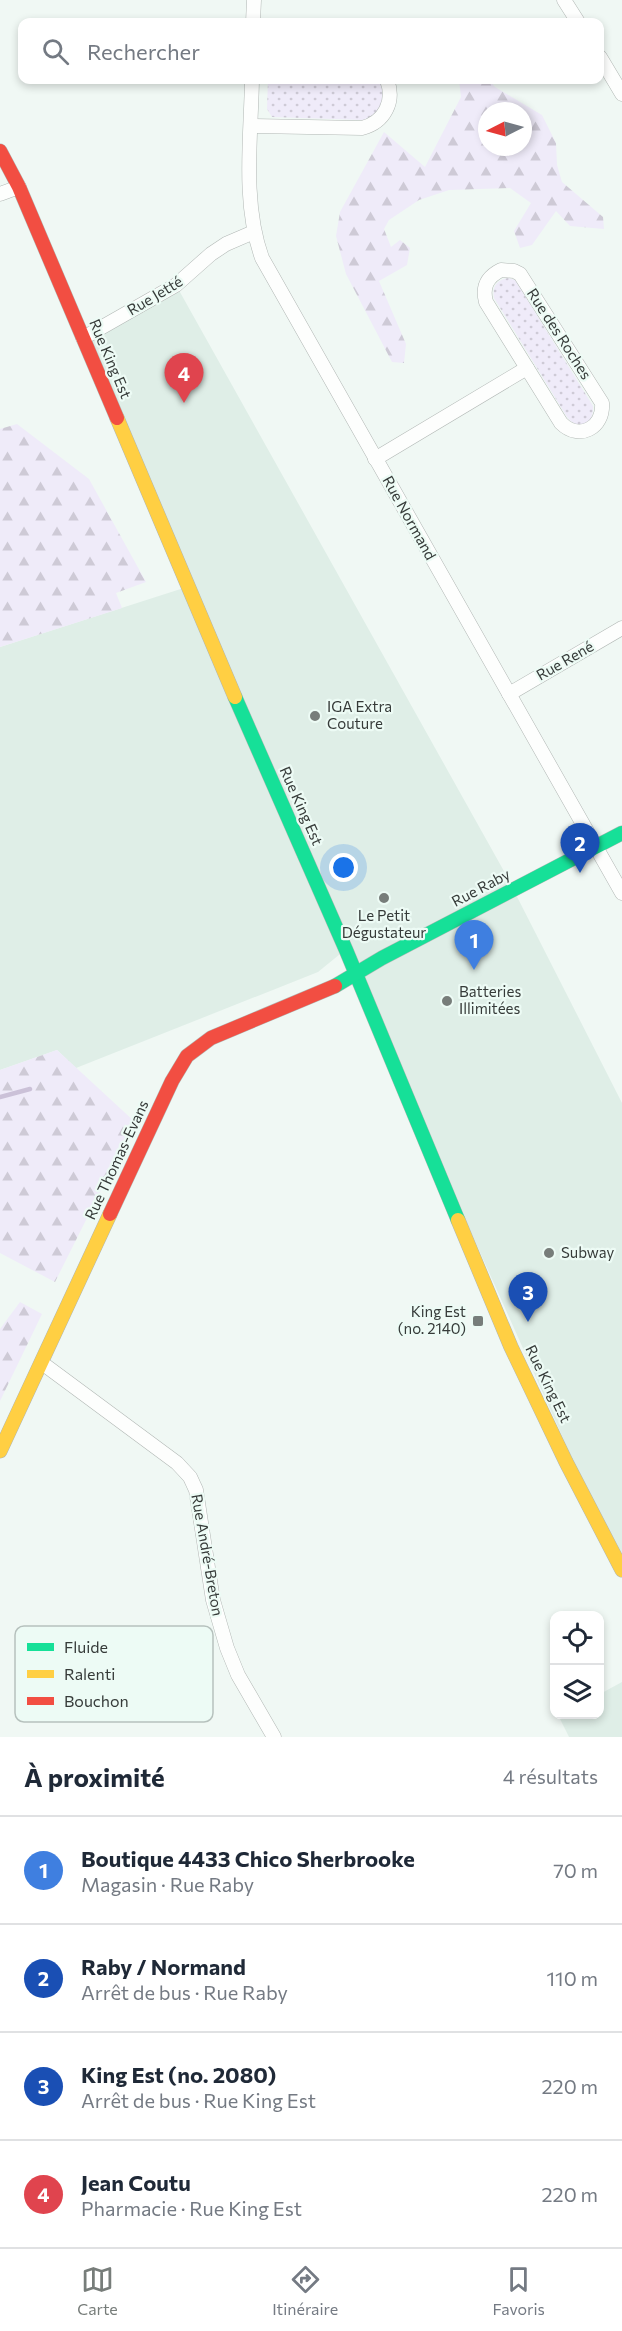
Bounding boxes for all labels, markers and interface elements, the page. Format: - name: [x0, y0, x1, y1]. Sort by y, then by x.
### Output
- search box: [18, 18, 604, 84]
- icon: search: [39, 35, 72, 68]
- text: Rechercher: [87, 38, 200, 65]
- north arrow: [478, 102, 532, 156]
- street label: Rue Jetté: [124, 272, 186, 319]
- street label: Rue des Roches: [524, 285, 596, 382]
- street label: Rue King Est: [86, 316, 136, 401]
- pin: 4: [164, 354, 204, 403]
- street label: Rue Normand: [379, 472, 440, 563]
- street label: Rue René: [533, 637, 596, 684]
- place label: IGA Extra Couture: [327, 697, 392, 732]
- marker: IGA Extra Couture: [308, 709, 322, 723]
- street label: Rue King Est: [277, 763, 327, 848]
- pin: 2: [560, 824, 600, 873]
- your location: [329, 853, 358, 882]
- street label: Rue Raby: [448, 864, 513, 910]
- marker: Le Petit Dégustateur: [377, 891, 391, 905]
- place label: Le Petit Dégustateur: [342, 906, 426, 941]
- pin: 1: [454, 920, 494, 970]
- place label: Batteries Illimitées: [459, 982, 521, 1017]
- marker: Batteries Illimitées: [440, 994, 454, 1008]
- street label: Rue Thomas-Evans: [80, 1097, 152, 1222]
- place label: Subway: [561, 1243, 614, 1261]
- marker: Subway: [542, 1246, 556, 1260]
- pin: 3: [508, 1272, 548, 1322]
- place label: King Est (no. 2140): [398, 1302, 466, 1337]
- marker: King Est (no. 2140): [471, 1314, 485, 1328]
- street label: Rue King Est: [522, 1342, 575, 1425]
- street label: Rue André-Breton: [188, 1492, 228, 1617]
- map controls: [550, 1611, 604, 1719]
- button: locate: [550, 1611, 604, 1665]
- legend: [15, 1626, 213, 1722]
- text: Fluide: [64, 1637, 108, 1656]
- text: Ralenti: [64, 1664, 115, 1683]
- button: layers: [550, 1665, 604, 1719]
- text: Bouchon: [64, 1691, 129, 1710]
- text: À proximité: [24, 1761, 165, 1792]
- text: 4 résultats: [503, 1764, 598, 1788]
- text: Boutique 4433 Chico Sherbrooke: [81, 1845, 415, 1872]
- text: 1: [39, 1858, 48, 1882]
- text: 70 m: [553, 1858, 598, 1882]
- text: Magasin · Rue Raby: [81, 1872, 254, 1896]
- text: Raby / Normand: [81, 1953, 246, 1980]
- text: 2: [38, 1966, 49, 1990]
- text: 110 m: [547, 1966, 598, 1990]
- text: Arrêt de bus · Rue Raby: [81, 1980, 288, 2004]
- text: King Est (no. 2080): [81, 2061, 276, 2088]
- text: 3: [38, 2074, 49, 2098]
- text: 220 m: [542, 2074, 598, 2098]
- text: Arrêt de bus · Rue King Est: [81, 2088, 316, 2112]
- text: Jean Coutu: [81, 2169, 191, 2196]
- text: 4: [37, 2182, 50, 2206]
- text: 220 m: [542, 2182, 598, 2206]
- text: Pharmacie · Rue King Est: [81, 2196, 302, 2220]
- tab: Carte: [77, 2263, 118, 2318]
- tab: Itinéraire: [272, 2263, 338, 2318]
- tab: Favoris: [493, 2263, 545, 2318]

